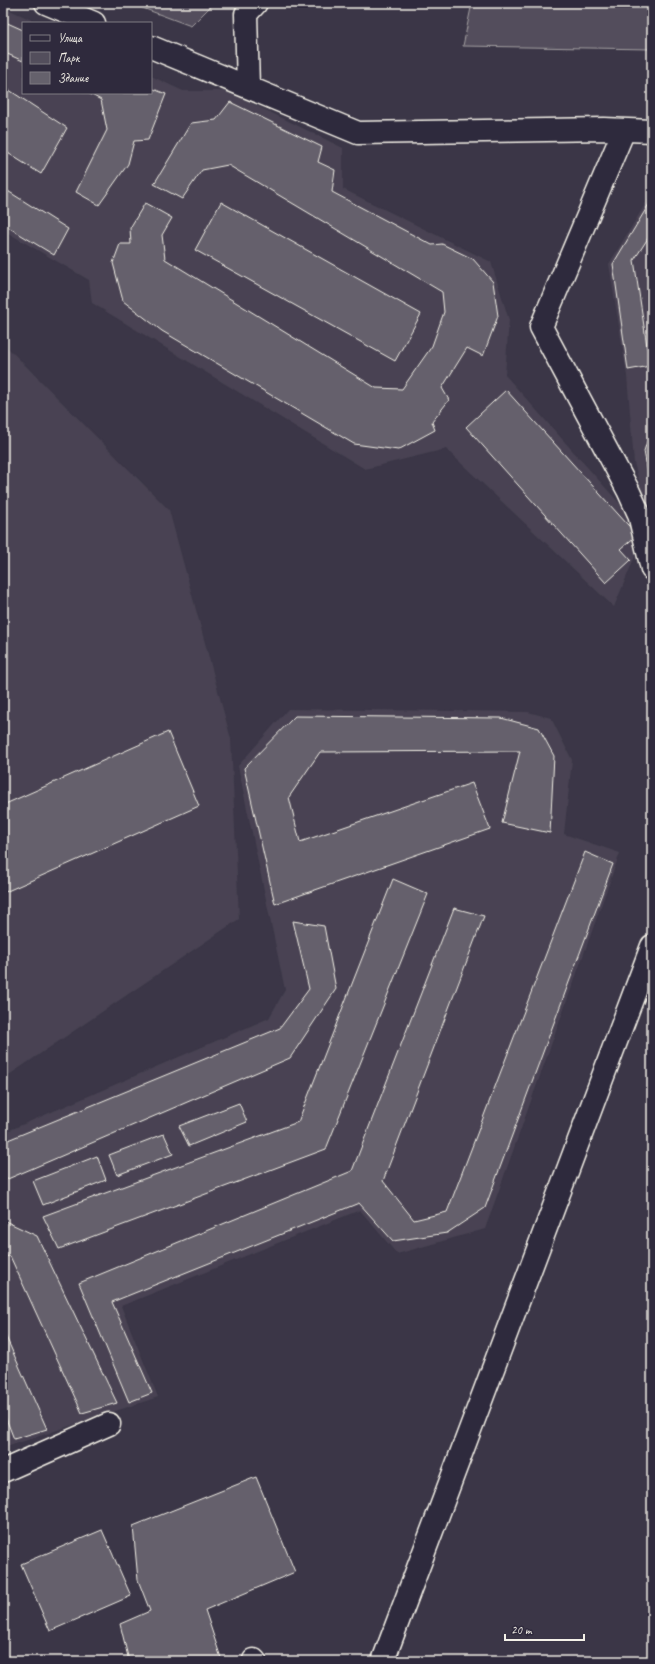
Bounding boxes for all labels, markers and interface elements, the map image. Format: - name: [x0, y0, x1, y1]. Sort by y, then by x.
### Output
- legend: [22, 22, 152, 94]
- text: Улица: [58, 30, 83, 46]
- text: Парк: [58, 50, 81, 66]
- text: Здание: [58, 70, 89, 86]
- scale bar: [505, 1616, 584, 1642]
- text: 20 m: [511, 1622, 533, 1638]

